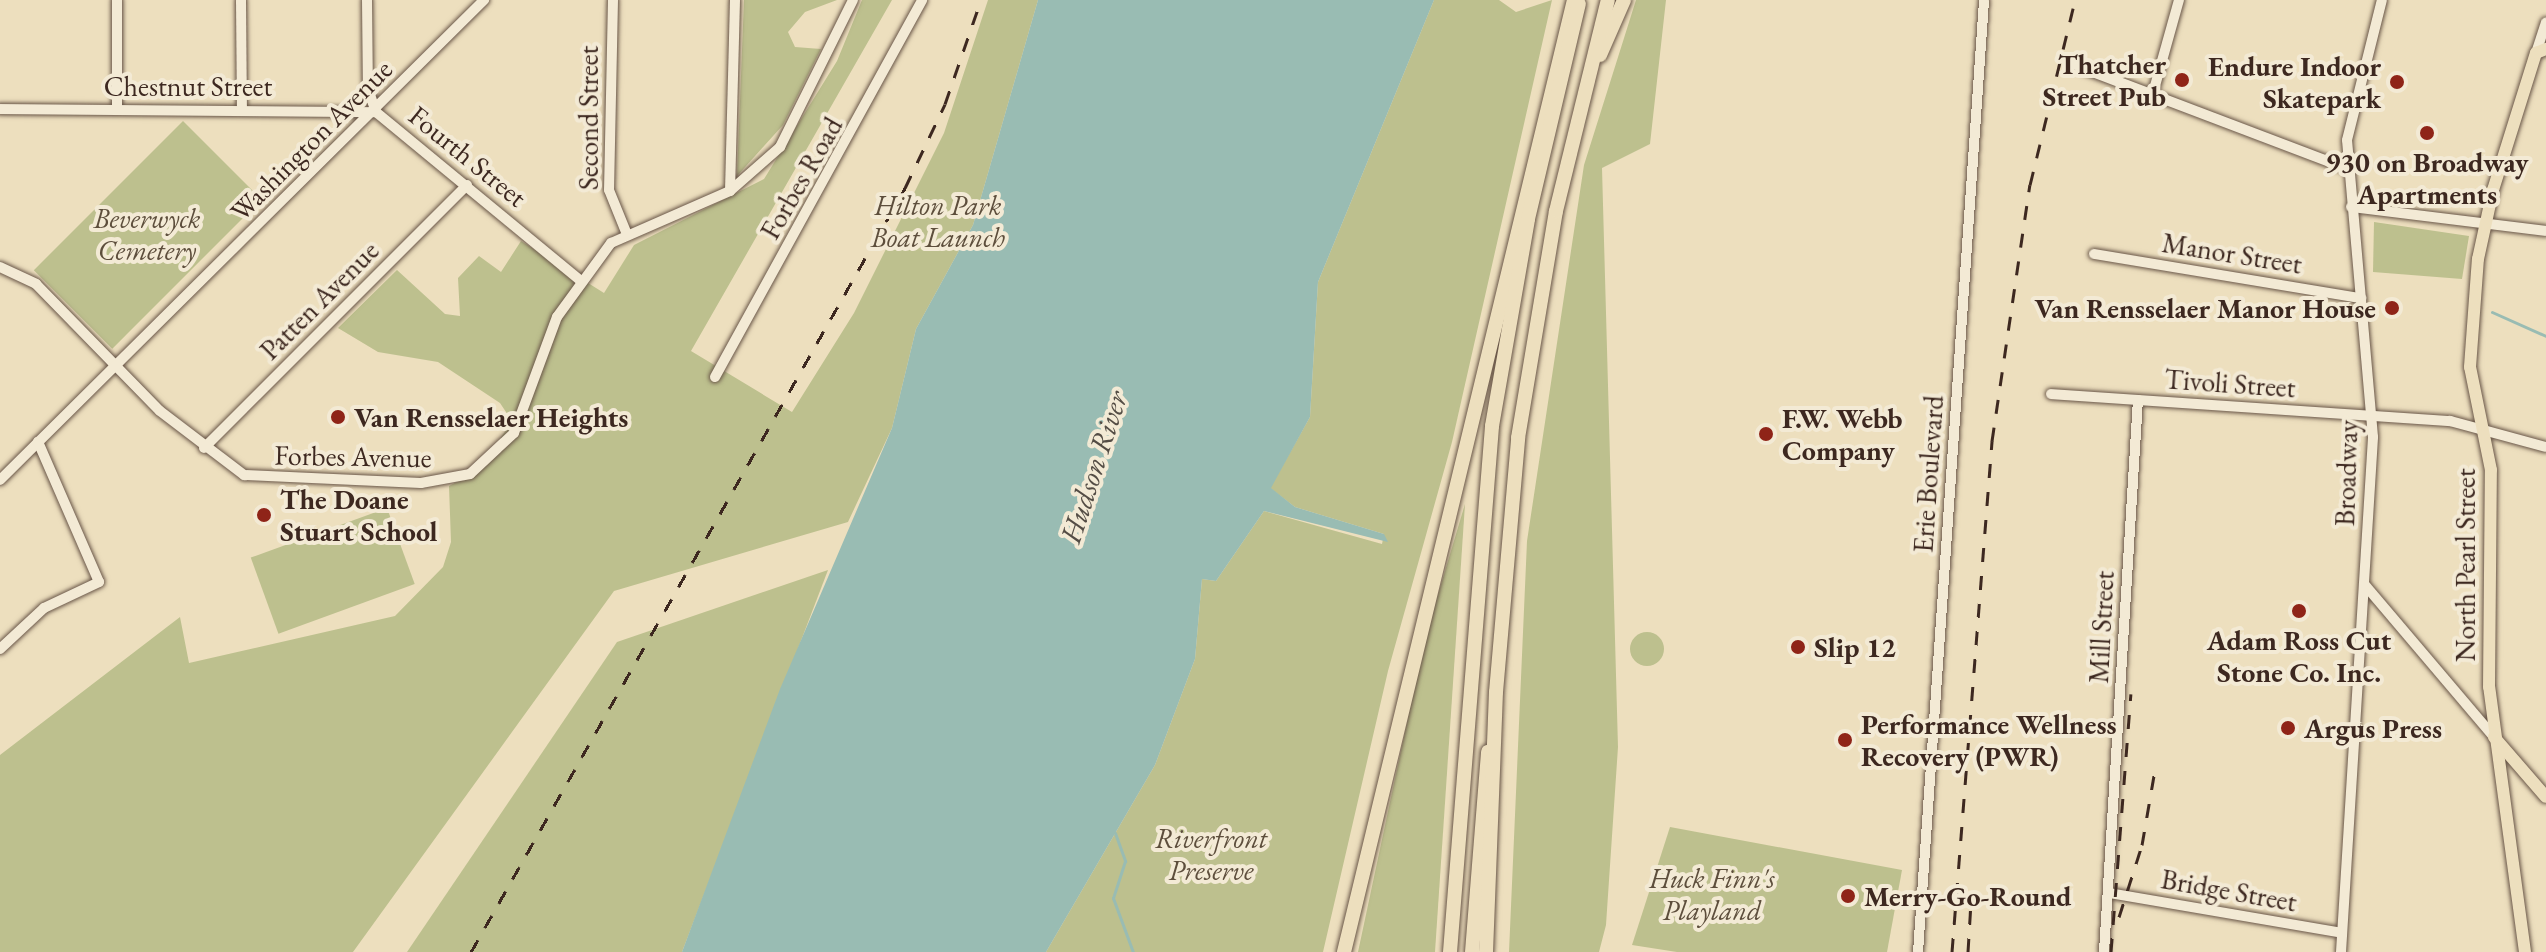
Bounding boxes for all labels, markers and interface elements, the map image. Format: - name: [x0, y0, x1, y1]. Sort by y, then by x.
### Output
- street label: Second Street: [571, 46, 605, 190]
- place label: Thatcher Street Pub: [2042, 47, 2166, 113]
- place label: Endure Indoor Skatepark: [2208, 49, 2381, 115]
- street label: Washington Avenue: [223, 52, 399, 228]
- street label: Chestnut Street: [104, 69, 272, 103]
- marker: Thatcher Street Pub: [2173, 71, 2191, 89]
- marker: Endure Indoor Skatepark: [2388, 73, 2406, 91]
- street label: Fourth Street: [402, 98, 534, 214]
- street label: Forbes Road: [753, 111, 849, 245]
- marker: 930 on Broadway Apartments: [2418, 124, 2436, 142]
- place label: 930 on Broadway Apartments: [2325, 145, 2529, 211]
- park label: Hilton Park Boat Launch: [871, 188, 1005, 254]
- park label: Beverwyck Cemetery: [94, 201, 200, 267]
- street label: Manor Street: [2160, 225, 2304, 281]
- street label: Patten Avenue: [253, 234, 385, 366]
- place label: Van Rensselaer Manor House: [2034, 291, 2376, 325]
- marker: Van Rensselaer Manor House: [2383, 299, 2401, 317]
- street label: Tivoli Street: [2163, 362, 2297, 404]
- water label: Hudson River: [1053, 387, 1135, 547]
- street label: Erie Boulevard: [1906, 394, 1950, 554]
- place label: Van Rensselaer Heights: [354, 400, 628, 434]
- place label: F.W. Webb Company: [1782, 401, 1902, 467]
- marker: Van Rensselaer Heights: [329, 408, 347, 426]
- street label: Broadway: [2327, 419, 2365, 527]
- marker: F.W. Webb Company: [1757, 425, 1775, 443]
- street label: Forbes Avenue: [274, 438, 432, 474]
- street label: North Pearl Street: [2448, 468, 2482, 662]
- place label: The Doane Stuart School: [280, 482, 438, 548]
- marker: The Doane Stuart School: [255, 506, 273, 524]
- street label: Mill Street: [2081, 570, 2121, 684]
- marker: Adam Ross Cut Stone Co. Inc.: [2290, 602, 2308, 620]
- place label: Adam Ross Cut Stone Co. Inc.: [2207, 623, 2391, 689]
- place label: Slip 12: [1814, 630, 1896, 664]
- marker: Slip 12: [1789, 638, 1807, 656]
- place label: Performance Wellness Recovery (PWR): [1861, 707, 2117, 773]
- place label: Argus Press: [2304, 711, 2442, 745]
- marker: Argus Press: [2279, 719, 2297, 737]
- marker: Performance Wellness Recovery (PWR): [1836, 731, 1854, 749]
- park label: Riverfront Preserve: [1155, 821, 1267, 887]
- park label: Huck Finn's Playland: [1649, 861, 1775, 927]
- street label: Bridge Street: [2159, 862, 2299, 918]
- place label: Merry-Go-Round: [1864, 879, 2071, 913]
- marker: Merry-Go-Round: [1839, 887, 1857, 905]

